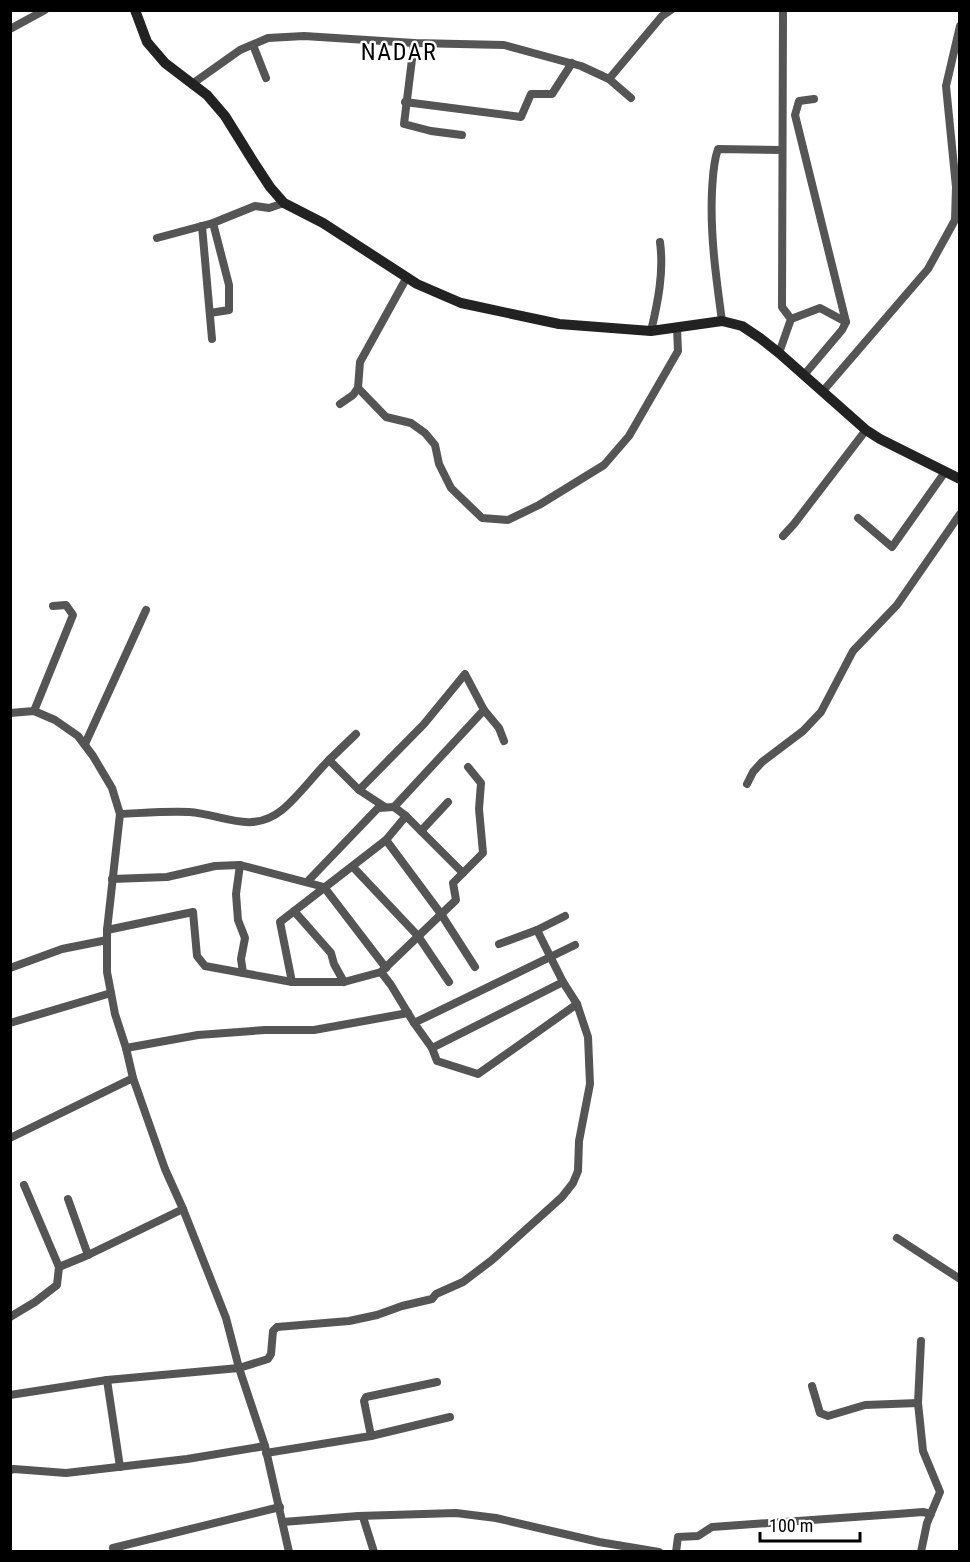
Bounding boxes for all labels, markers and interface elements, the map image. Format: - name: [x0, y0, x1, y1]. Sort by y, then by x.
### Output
- district label: NADAR: [361, 38, 437, 66]
- scale bar: [760, 1505, 860, 1543]
- text: 100 m: [769, 1515, 813, 1536]

